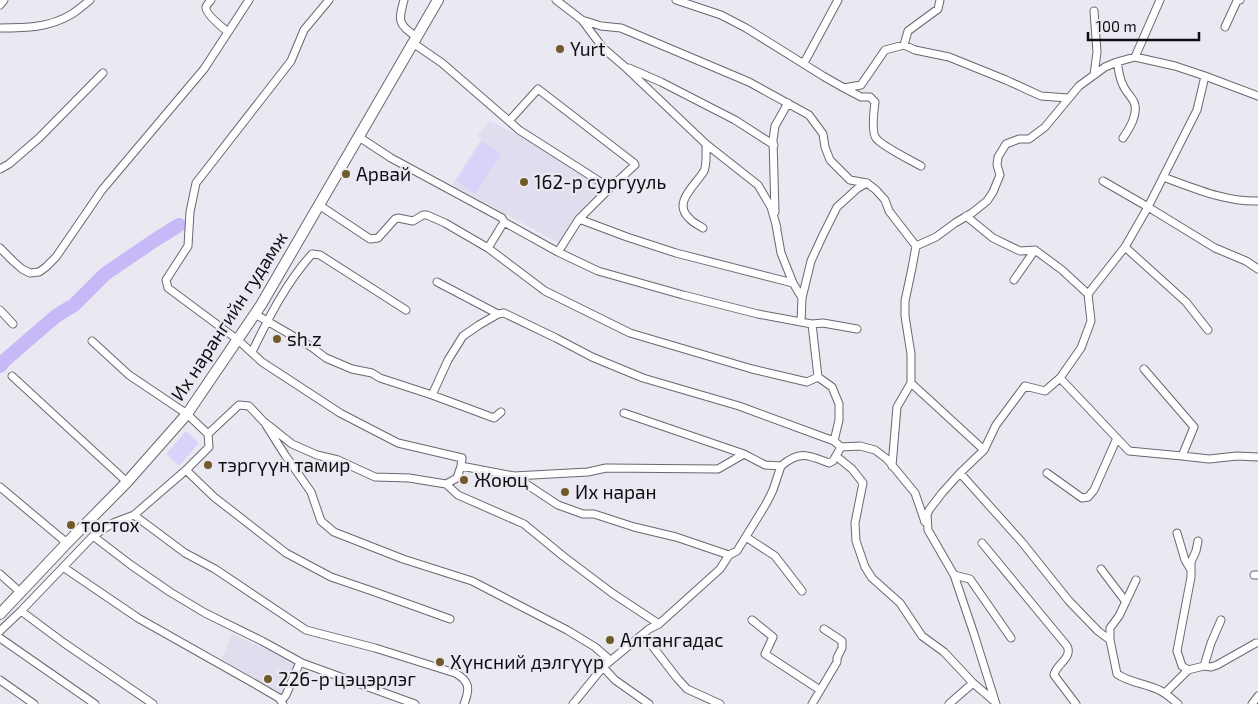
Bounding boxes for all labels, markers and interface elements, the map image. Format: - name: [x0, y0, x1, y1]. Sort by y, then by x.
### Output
- scale bar: [1088, 10, 1199, 42]
- text: 100 m: [1096, 17, 1137, 35]
- place label: Yurt: [570, 37, 605, 60]
- marker: Yurt: [554, 43, 566, 55]
- place label: Арвай: [356, 162, 411, 185]
- marker: Арвай: [340, 168, 352, 180]
- place label: 162-р сургууль: [534, 170, 666, 194]
- marker: 162-р сургууль: [518, 176, 530, 188]
- street label: Их нарангийн гудамж: [165, 227, 293, 405]
- place label: sh.z: [287, 327, 322, 350]
- marker: sh.z: [271, 333, 283, 345]
- place label: тэргүүн тамир: [218, 453, 350, 476]
- marker: тэргүүн тамир: [202, 459, 214, 471]
- place label: Жоюц: [474, 468, 528, 491]
- marker: Жоюц: [458, 474, 470, 486]
- place label: Их наран: [575, 480, 657, 503]
- marker: Их наран: [559, 486, 571, 498]
- place label: тогтох: [81, 513, 140, 536]
- marker: тогтох: [65, 519, 77, 531]
- place label: Алтангадас: [620, 628, 724, 651]
- marker: Алтангадас: [604, 634, 616, 646]
- place label: Хүнсний дэлгүүр: [450, 650, 604, 673]
- marker: Хүнсний дэлгүүр: [434, 656, 446, 668]
- place label: 226-р цэцэрлэг: [278, 667, 416, 690]
- marker: 226-р цэцэрлэг: [262, 673, 274, 685]

